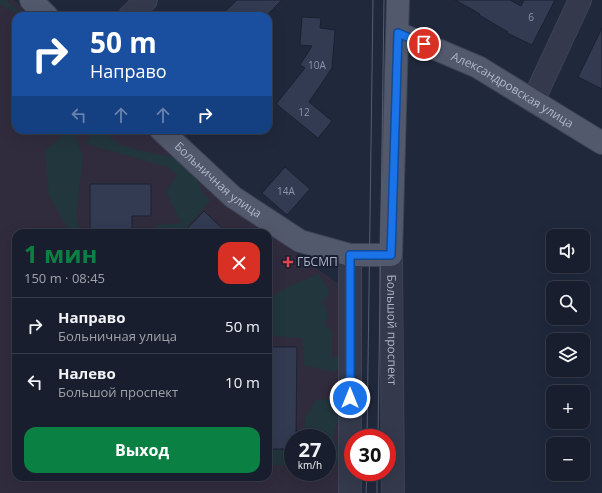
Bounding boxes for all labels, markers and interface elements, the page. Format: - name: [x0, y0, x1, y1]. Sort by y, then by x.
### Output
- house number: 6: [528, 10, 534, 24]
- text: 50 m: [90, 23, 157, 61]
- pin: [407, 27, 441, 61]
- icon: right: [24, 28, 76, 80]
- icon: arrive: [413, 33, 435, 55]
- street label: Александровская улица: [449, 48, 577, 132]
- house number: 10А: [308, 58, 327, 72]
- text: Направо: [90, 59, 167, 83]
- icon: left: [68, 104, 90, 126]
- icon: ahead: [110, 104, 132, 126]
- icon: ahead: [152, 104, 174, 126]
- icon: right: [194, 104, 216, 126]
- house number: 12: [298, 105, 310, 119]
- street label: Больничная улица: [171, 138, 265, 222]
- house number: 14А: [277, 184, 296, 198]
- map controls: [546, 229, 590, 481]
- button: sound: [546, 229, 590, 273]
- text: 1 мин: [24, 237, 97, 270]
- button: close: [218, 242, 260, 284]
- place label: ГБСМП: [297, 253, 338, 270]
- marker: ГБСМП: [282, 256, 294, 268]
- text: 150 m · 08:45: [24, 269, 105, 287]
- street label: Большой проспект: [383, 274, 401, 386]
- button: search: [546, 281, 590, 325]
- text: Направо: [58, 307, 126, 327]
- icon: right: [24, 315, 46, 337]
- text: 50 m: [225, 316, 260, 336]
- text: Больничная улица: [58, 327, 177, 345]
- button: layers: [546, 333, 590, 377]
- text: Налево: [58, 363, 116, 383]
- icon: left: [24, 371, 46, 393]
- text: 10 m: [225, 372, 260, 392]
- position arrow: [329, 377, 371, 419]
- text: Большой проспект: [58, 383, 178, 401]
- button: +: [546, 385, 590, 429]
- button: Выход: [24, 427, 260, 473]
- speed limit sign: 30: [344, 429, 396, 481]
- text: 27: [299, 436, 321, 463]
- button: −: [546, 437, 590, 481]
- text: km/h: [298, 458, 322, 472]

